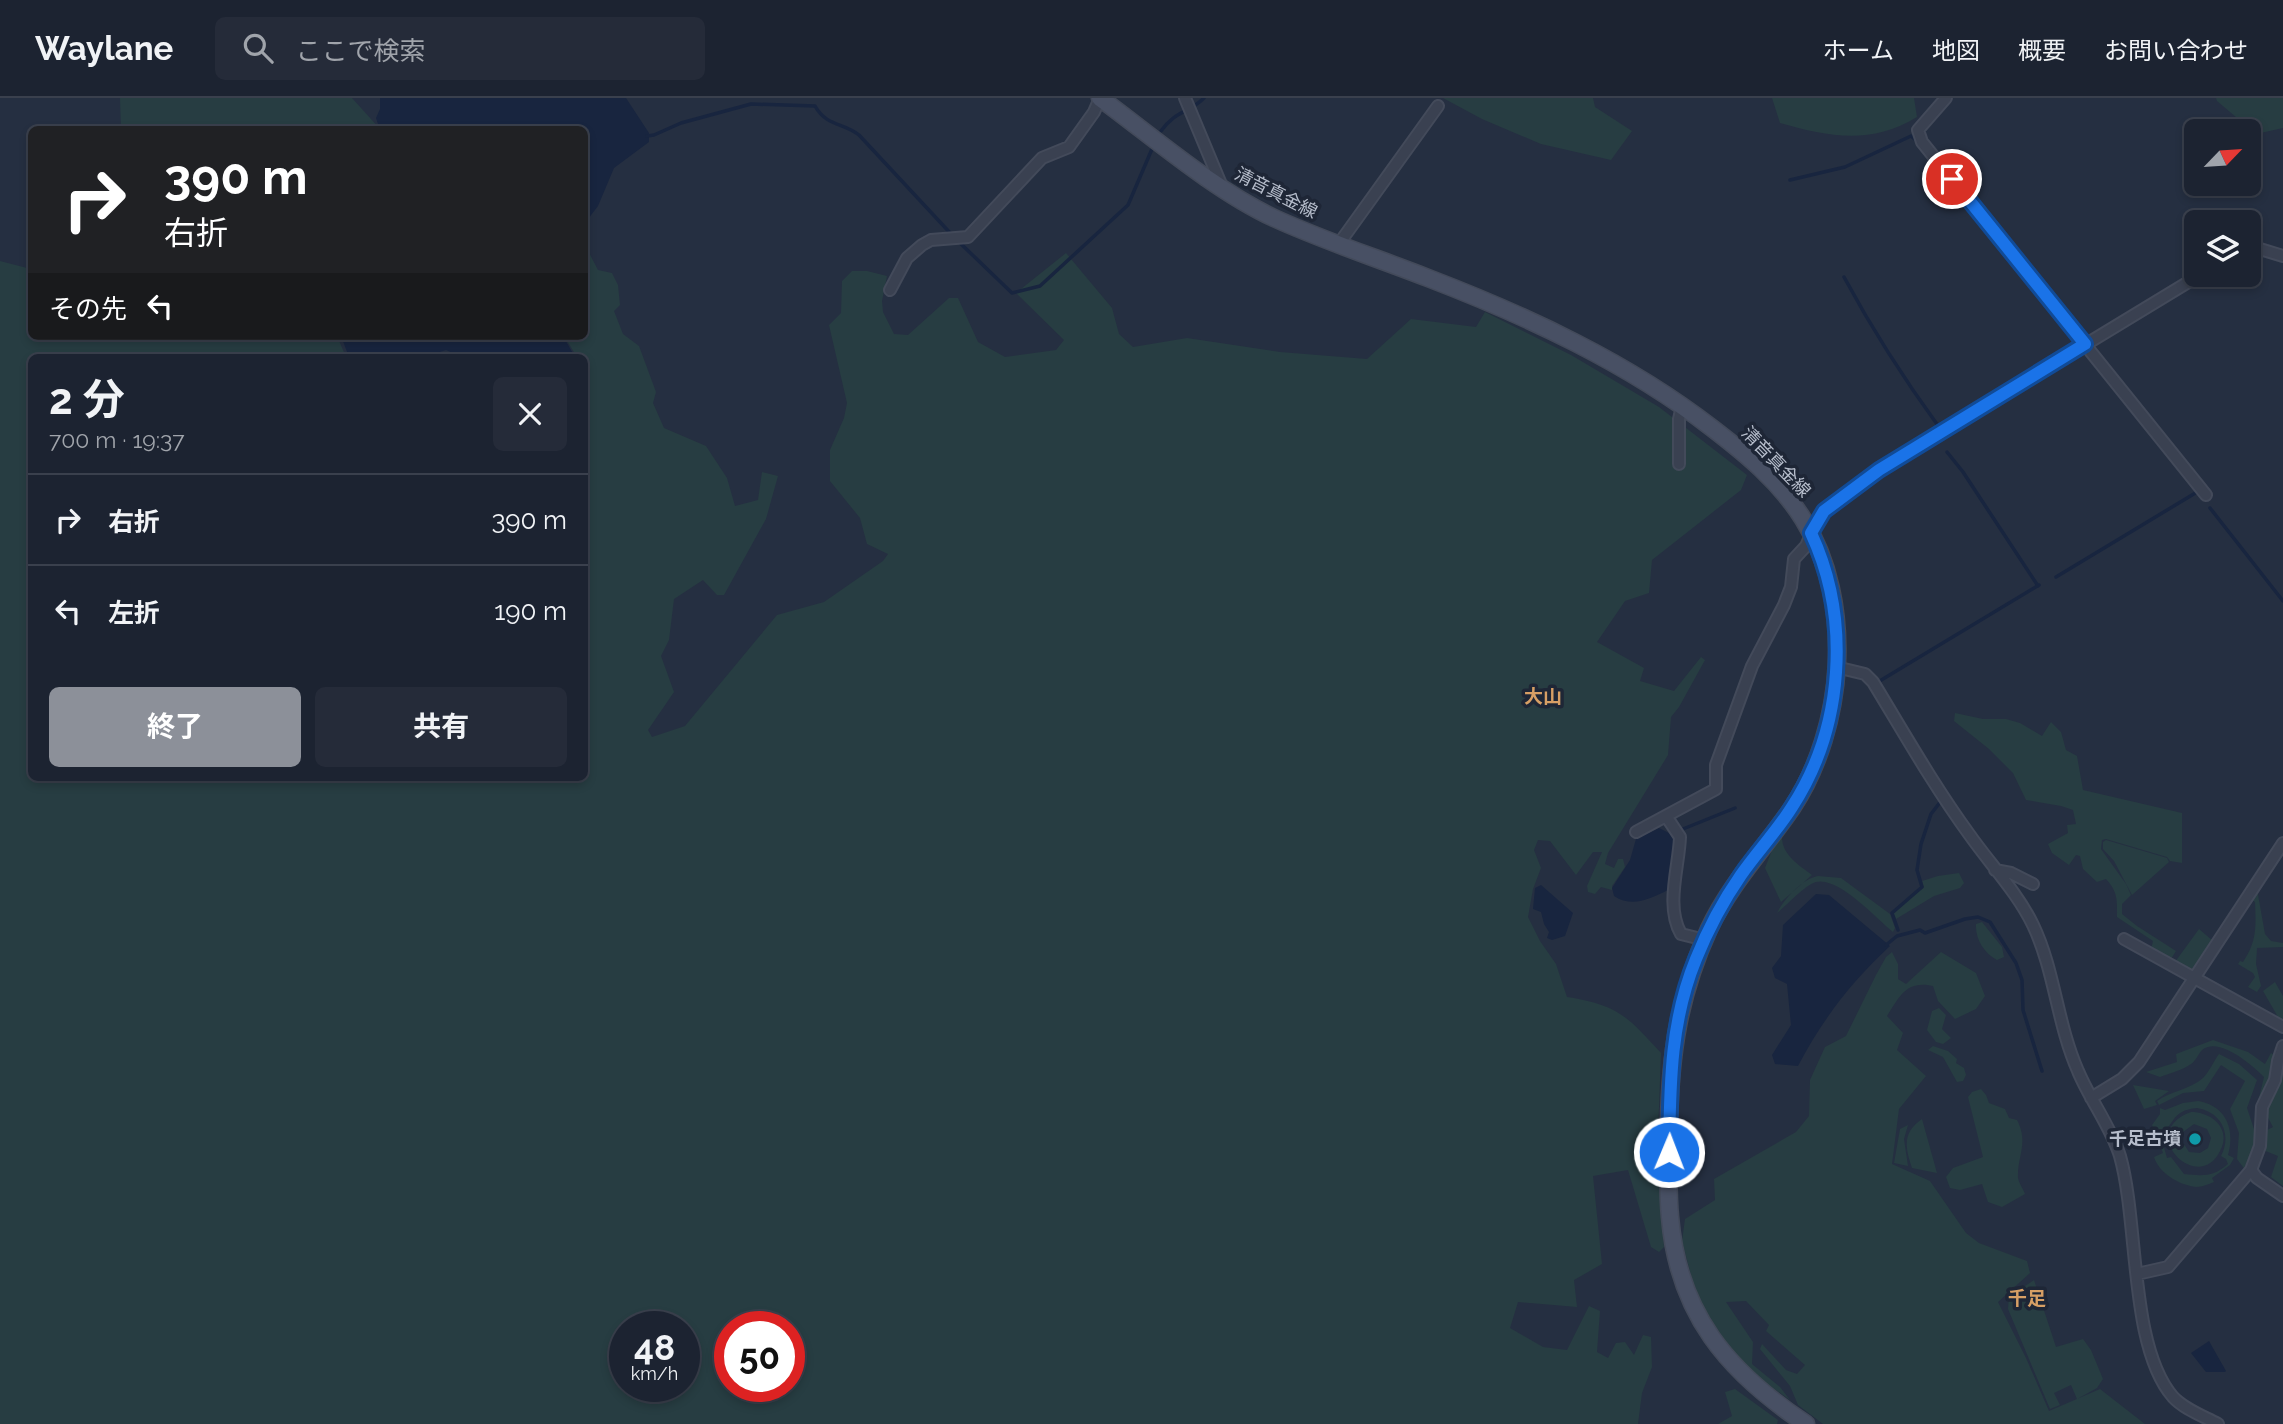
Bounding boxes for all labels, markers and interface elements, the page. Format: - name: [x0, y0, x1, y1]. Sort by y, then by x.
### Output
- search box: [215, 17, 705, 80]
- text: Waylane: [35, 29, 173, 68]
- icon: search: [239, 29, 277, 67]
- text: ここで検索: [295, 36, 425, 66]
- text: ホーム: [1823, 36, 1894, 65]
- text: 地図: [1932, 36, 1980, 65]
- text: 概要: [2018, 36, 2066, 65]
- text: お問い合わせ: [2104, 36, 2248, 65]
- north arrow: [2184, 119, 2261, 196]
- map controls: [2184, 119, 2261, 287]
- text: 390 m: [164, 148, 308, 205]
- pin: [1922, 149, 1982, 209]
- icon: right: [49, 154, 140, 245]
- icon: arrive: [1933, 160, 1971, 198]
- street label: 清音真金線: [1231, 163, 1321, 222]
- button: layers: [2184, 210, 2261, 287]
- text: 右折: [164, 214, 228, 251]
- icon: left: [141, 287, 179, 325]
- text: その先: [49, 294, 127, 324]
- text: 2 分: [49, 375, 125, 424]
- button: close: [493, 377, 567, 451]
- street label: 清音真金線: [1738, 422, 1815, 501]
- text: 700 m · 19:37: [49, 426, 185, 453]
- icon: right: [49, 501, 87, 539]
- text: 390 m: [491, 505, 567, 535]
- text: 右折: [108, 507, 160, 537]
- icon: left: [49, 592, 87, 630]
- text: 190 m: [494, 596, 567, 626]
- text: 左折: [108, 598, 160, 628]
- district label: 大山: [1524, 685, 1562, 707]
- button: 終了: [49, 687, 301, 767]
- button: 共有: [315, 687, 567, 767]
- position arrow: [1632, 1115, 1706, 1189]
- place label: 千足古墳: [2109, 1128, 2181, 1149]
- marker: 千足古墳: [2187, 1131, 2203, 1147]
- district label: 千足: [2008, 1287, 2046, 1309]
- speed limit sign: 50: [714, 1311, 805, 1402]
- text: 48: [634, 1327, 675, 1368]
- text: km/h: [631, 1363, 678, 1384]

